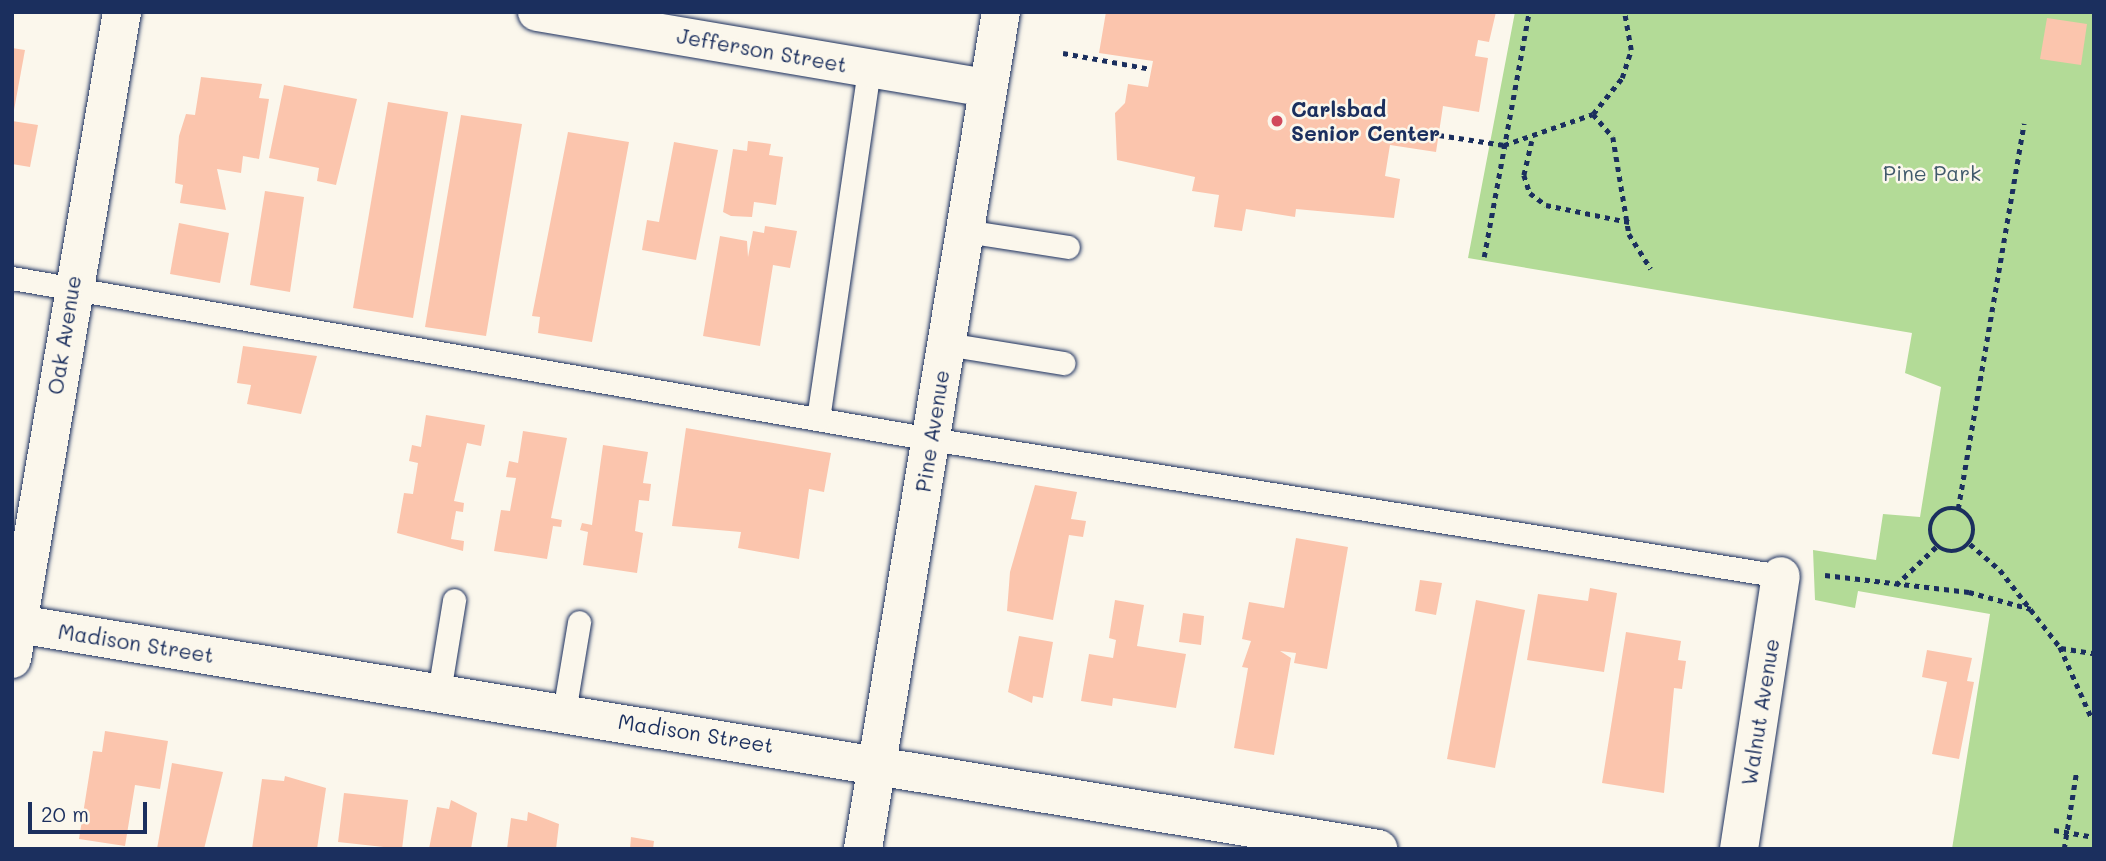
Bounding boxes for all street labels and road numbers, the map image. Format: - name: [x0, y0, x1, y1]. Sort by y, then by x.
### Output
- street label: Jefferson Street: [675, 23, 849, 77]
- street label: Oak Avenue: [42, 274, 86, 396]
- street label: Pine Avenue: [910, 368, 954, 494]
- street label: Madison Street: [56, 618, 216, 668]
- street label: Walnut Avenue: [1736, 637, 1784, 787]
- street label: Madison Street: [616, 708, 776, 758]

